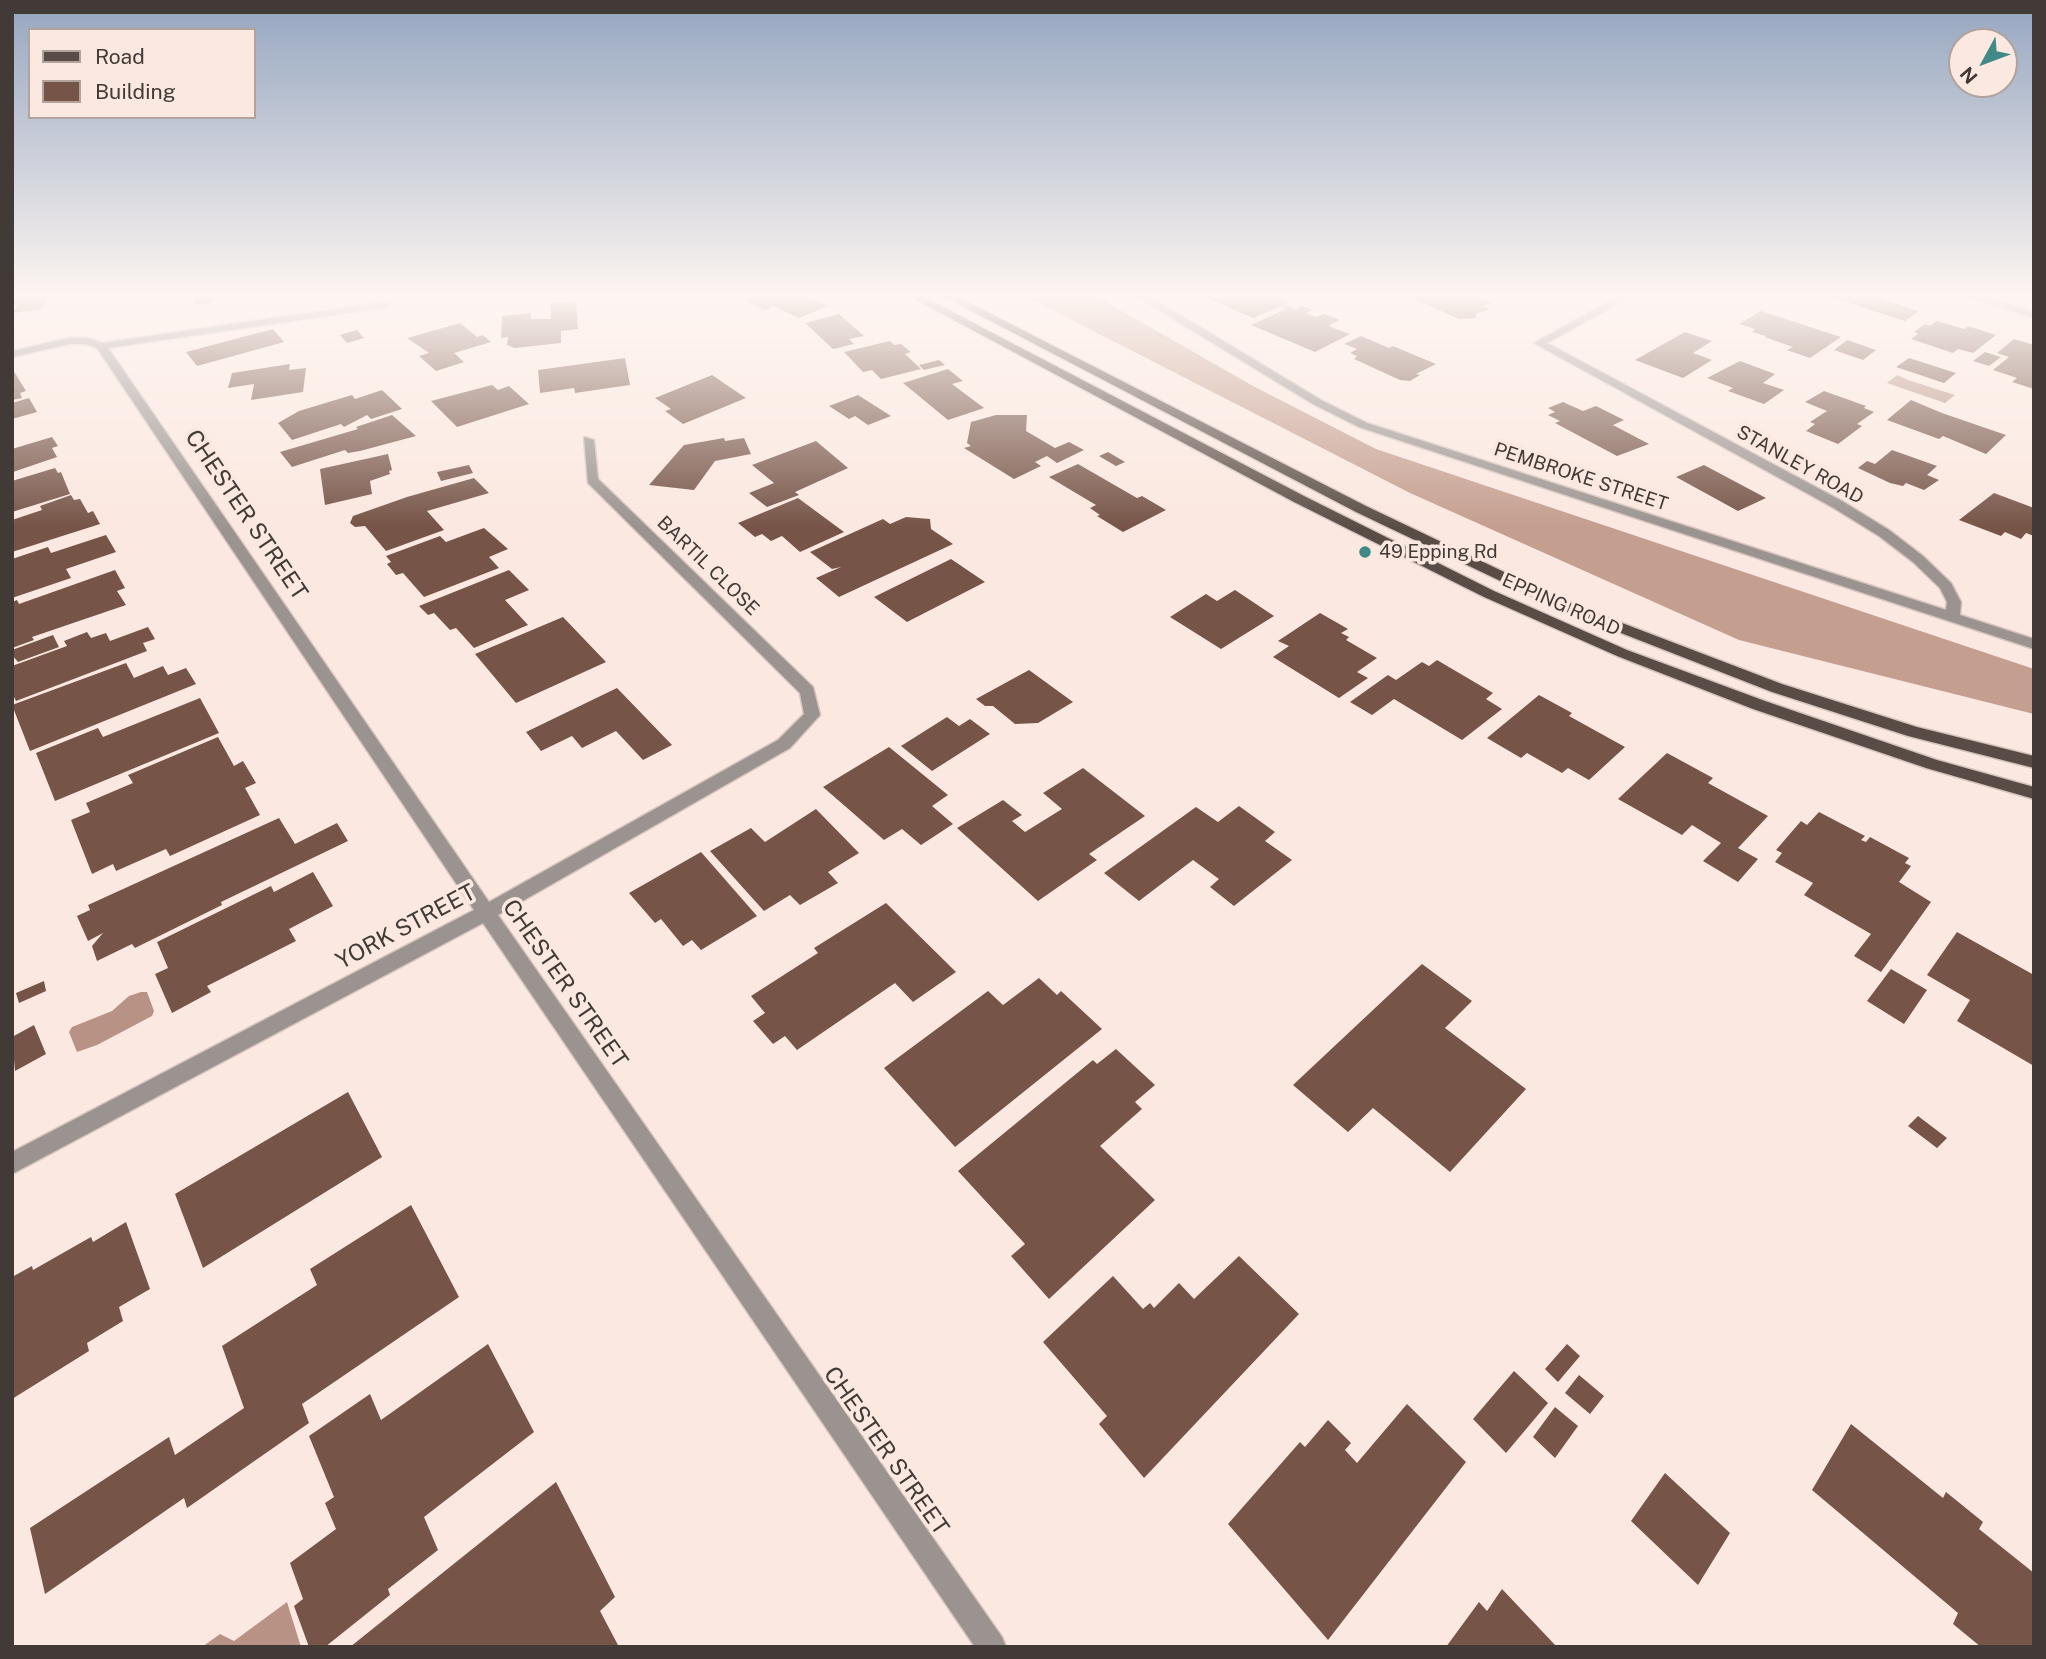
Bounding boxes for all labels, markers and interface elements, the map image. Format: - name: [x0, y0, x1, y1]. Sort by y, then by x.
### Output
- legend: [28, 28, 256, 119]
- north arrow: [1948, 28, 2018, 98]
- text: Road: [95, 44, 145, 69]
- text: N: [1955, 63, 1982, 88]
- text: Building: [95, 79, 176, 104]
- street label: STANLEY ROAD: [1732, 421, 1868, 509]
- street label: CHESTER STREET: [179, 425, 313, 605]
- street label: PEMBROKE STREET: [1491, 438, 1671, 516]
- street label: BARTIL CLOSE: [652, 512, 764, 620]
- place label: 49 Epping Rd: [1379, 541, 1498, 563]
- marker: 49 Epping Rd: [1357, 544, 1373, 560]
- street label: EPPING ROAD: [1498, 569, 1624, 641]
- street label: YORK STREET: [332, 879, 480, 975]
- street label: CHESTER STREET: [497, 895, 633, 1073]
- street label: CHESTER STREET: [818, 1362, 954, 1540]

